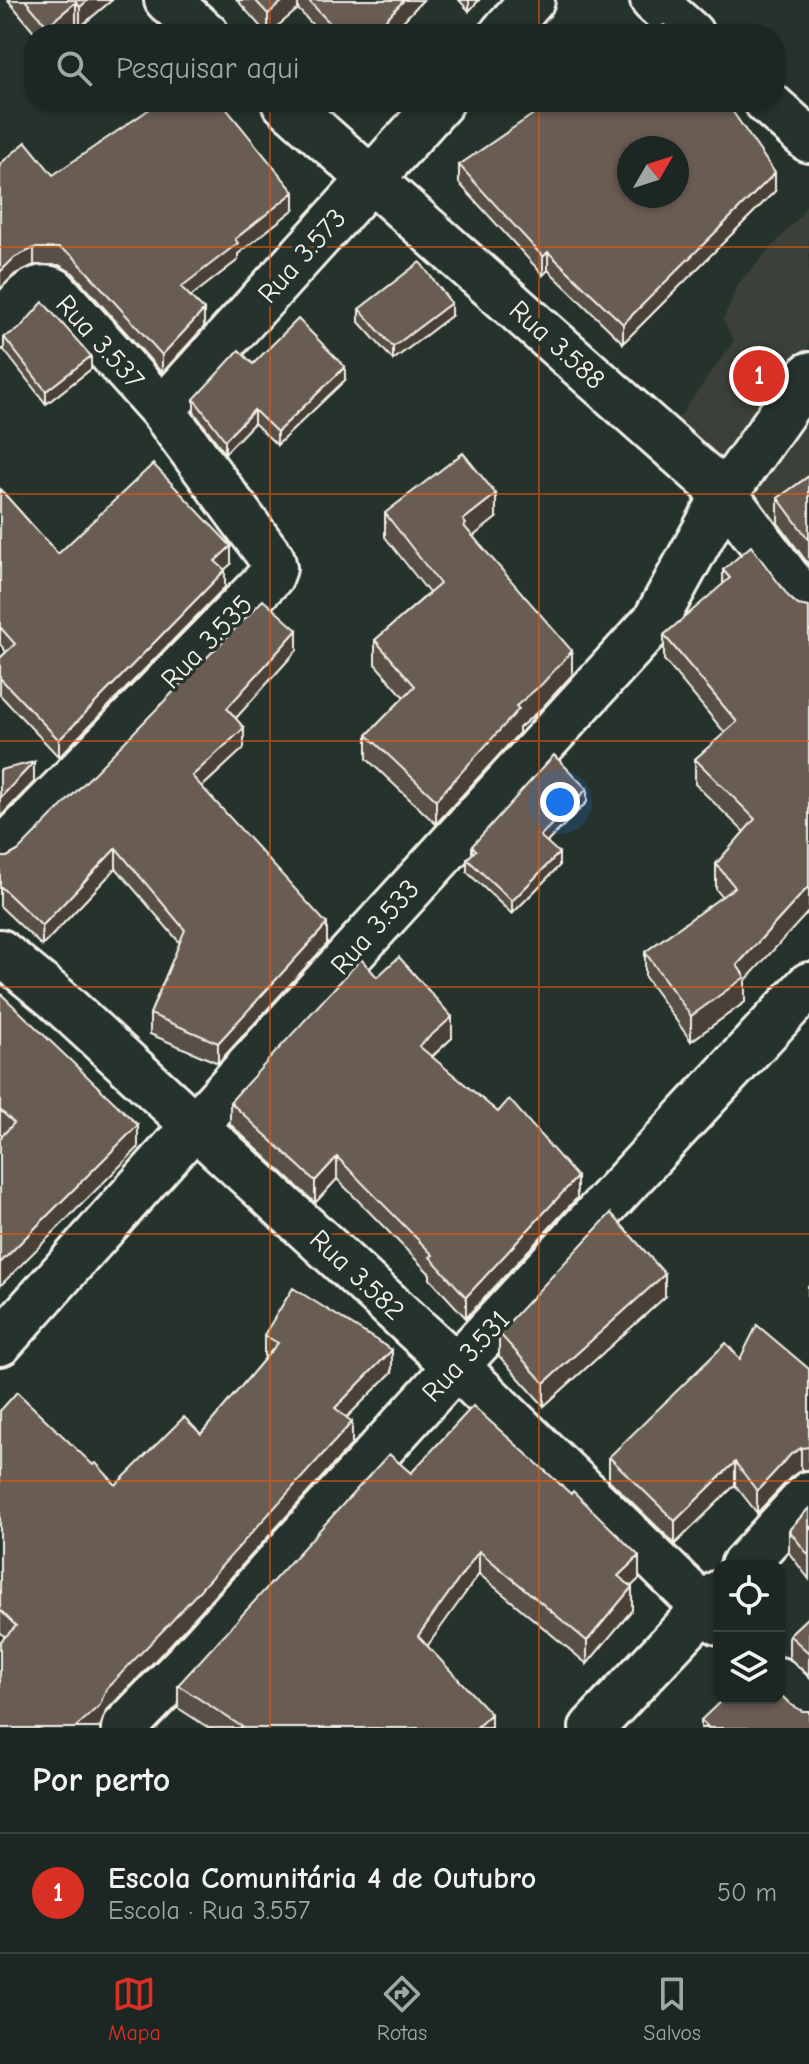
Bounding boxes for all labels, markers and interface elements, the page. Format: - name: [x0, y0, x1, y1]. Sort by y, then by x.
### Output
- search box: [24, 24, 785, 112]
- icon: search: [52, 46, 96, 90]
- text: Pesquisar aqui: [116, 51, 299, 86]
- north arrow: [617, 136, 689, 208]
- street label: Rua 3.573: [251, 202, 353, 310]
- street label: Rua 3.537: [49, 288, 151, 396]
- street label: Rua 3.588: [503, 294, 611, 396]
- pin: 1: [733, 346, 785, 406]
- street label: Rua 3.535: [155, 589, 259, 695]
- your location: [540, 782, 580, 822]
- street label: Rua 3.533: [324, 873, 426, 981]
- street label: Rua 3.582: [303, 1223, 411, 1327]
- street label: Rua 3.531: [416, 1304, 516, 1408]
- map controls: [713, 1560, 785, 1704]
- button: locate: [713, 1560, 785, 1632]
- button: layers: [713, 1632, 785, 1704]
- text: Por perto: [32, 1760, 170, 1800]
- text: Escola Comunitária 4 de Outubro: [108, 1861, 536, 1896]
- text: 1: [53, 1878, 63, 1908]
- text: 50 m: [717, 1878, 777, 1908]
- text: Escola · Rua 3.557: [108, 1896, 310, 1926]
- tab: Mapa: [108, 1972, 161, 2046]
- tab: Rotas: [377, 1972, 427, 2046]
- tab: Salvos: [643, 1972, 701, 2046]

